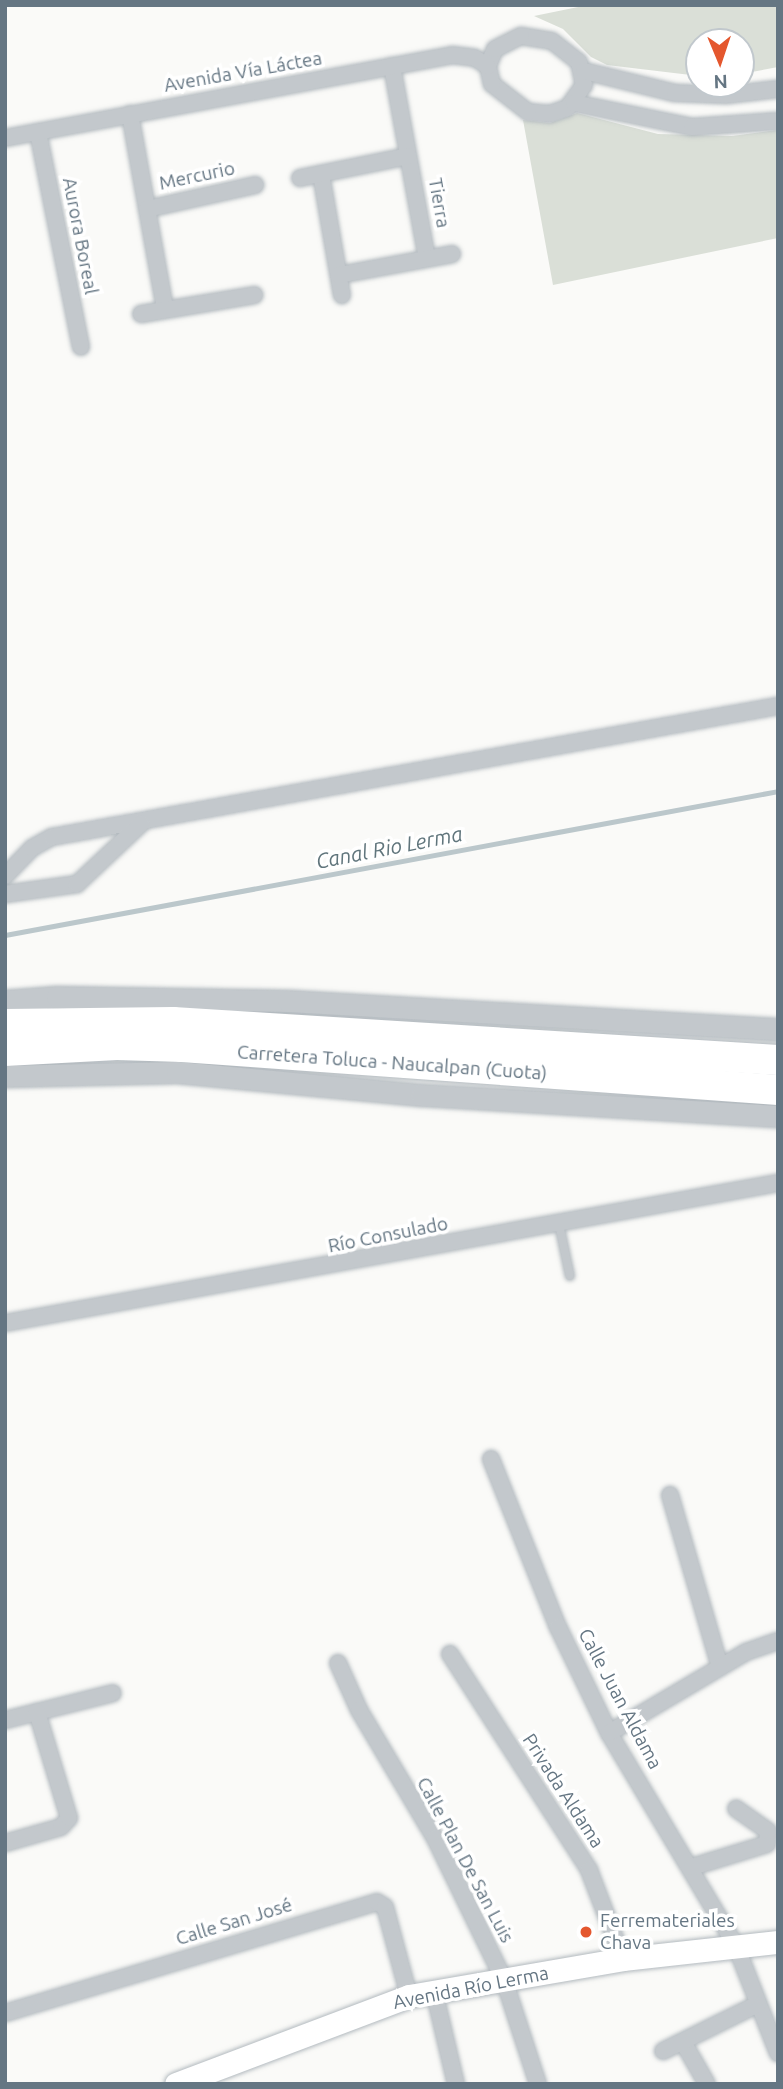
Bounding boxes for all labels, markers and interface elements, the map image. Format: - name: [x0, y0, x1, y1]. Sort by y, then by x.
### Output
- north arrow: [685, 28, 755, 98]
- street label: Avenida Vía Láctea: [162, 47, 324, 97]
- text: N: [713, 71, 728, 93]
- street label: Mercurio: [157, 157, 237, 195]
- street label: Aurora Boreal: [58, 176, 102, 296]
- street label: Tierra: [423, 176, 455, 230]
- water label: Canal Rio Lerma: [313, 820, 465, 874]
- street label: Carretera Toluca - Naucalpan (Cuota): [236, 1041, 548, 1085]
- street label: Río Consulado: [326, 1212, 450, 1258]
- street label: Calle Juan Aldama: [573, 1625, 667, 1773]
- street label: Privada Aldama: [518, 1730, 608, 1852]
- street label: Calle Plan De San Luis: [412, 1773, 518, 1947]
- street label: Calle San José: [173, 1894, 295, 1950]
- place label: Ferremateriales Chava: [600, 1910, 735, 1954]
- marker: Ferremateriales Chava: [578, 1924, 594, 1940]
- street label: Avenida Río Lerma: [391, 1962, 551, 2014]

